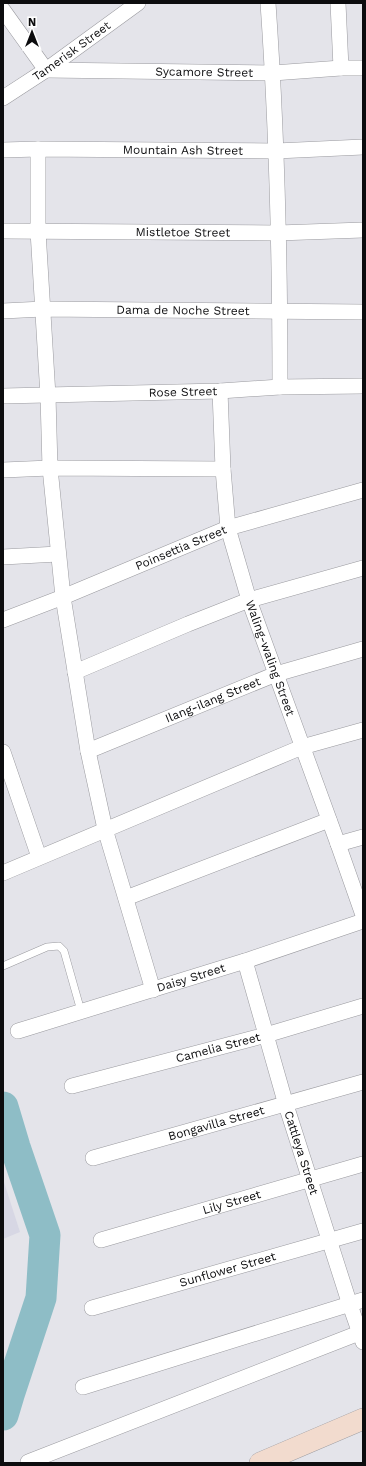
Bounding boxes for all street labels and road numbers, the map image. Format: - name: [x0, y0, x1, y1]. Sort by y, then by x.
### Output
- street label: Tamerisk Street: [30, 18, 113, 84]
- street label: Sycamore Street: [155, 64, 253, 80]
- street label: Mountain Ash Street: [123, 143, 243, 158]
- street label: Mistletoe Street: [136, 225, 230, 240]
- street label: Dama de Noche Street: [116, 303, 250, 318]
- street label: Rose Street: [149, 384, 217, 400]
- street label: Poinsettia Street: [133, 522, 229, 573]
- street label: Waling-waling Street: [243, 598, 298, 718]
- street label: Ilang-ilang Street: [163, 674, 263, 726]
- street label: Daisy Street: [155, 961, 227, 995]
- street label: Camelia Street: [174, 1030, 262, 1065]
- street label: Bongavilla Street: [167, 1103, 266, 1143]
- street label: Cattleya Street: [281, 1109, 321, 1197]
- street label: Lily Street: [201, 1187, 262, 1217]
- street label: Sunflower Street: [178, 1249, 277, 1290]

